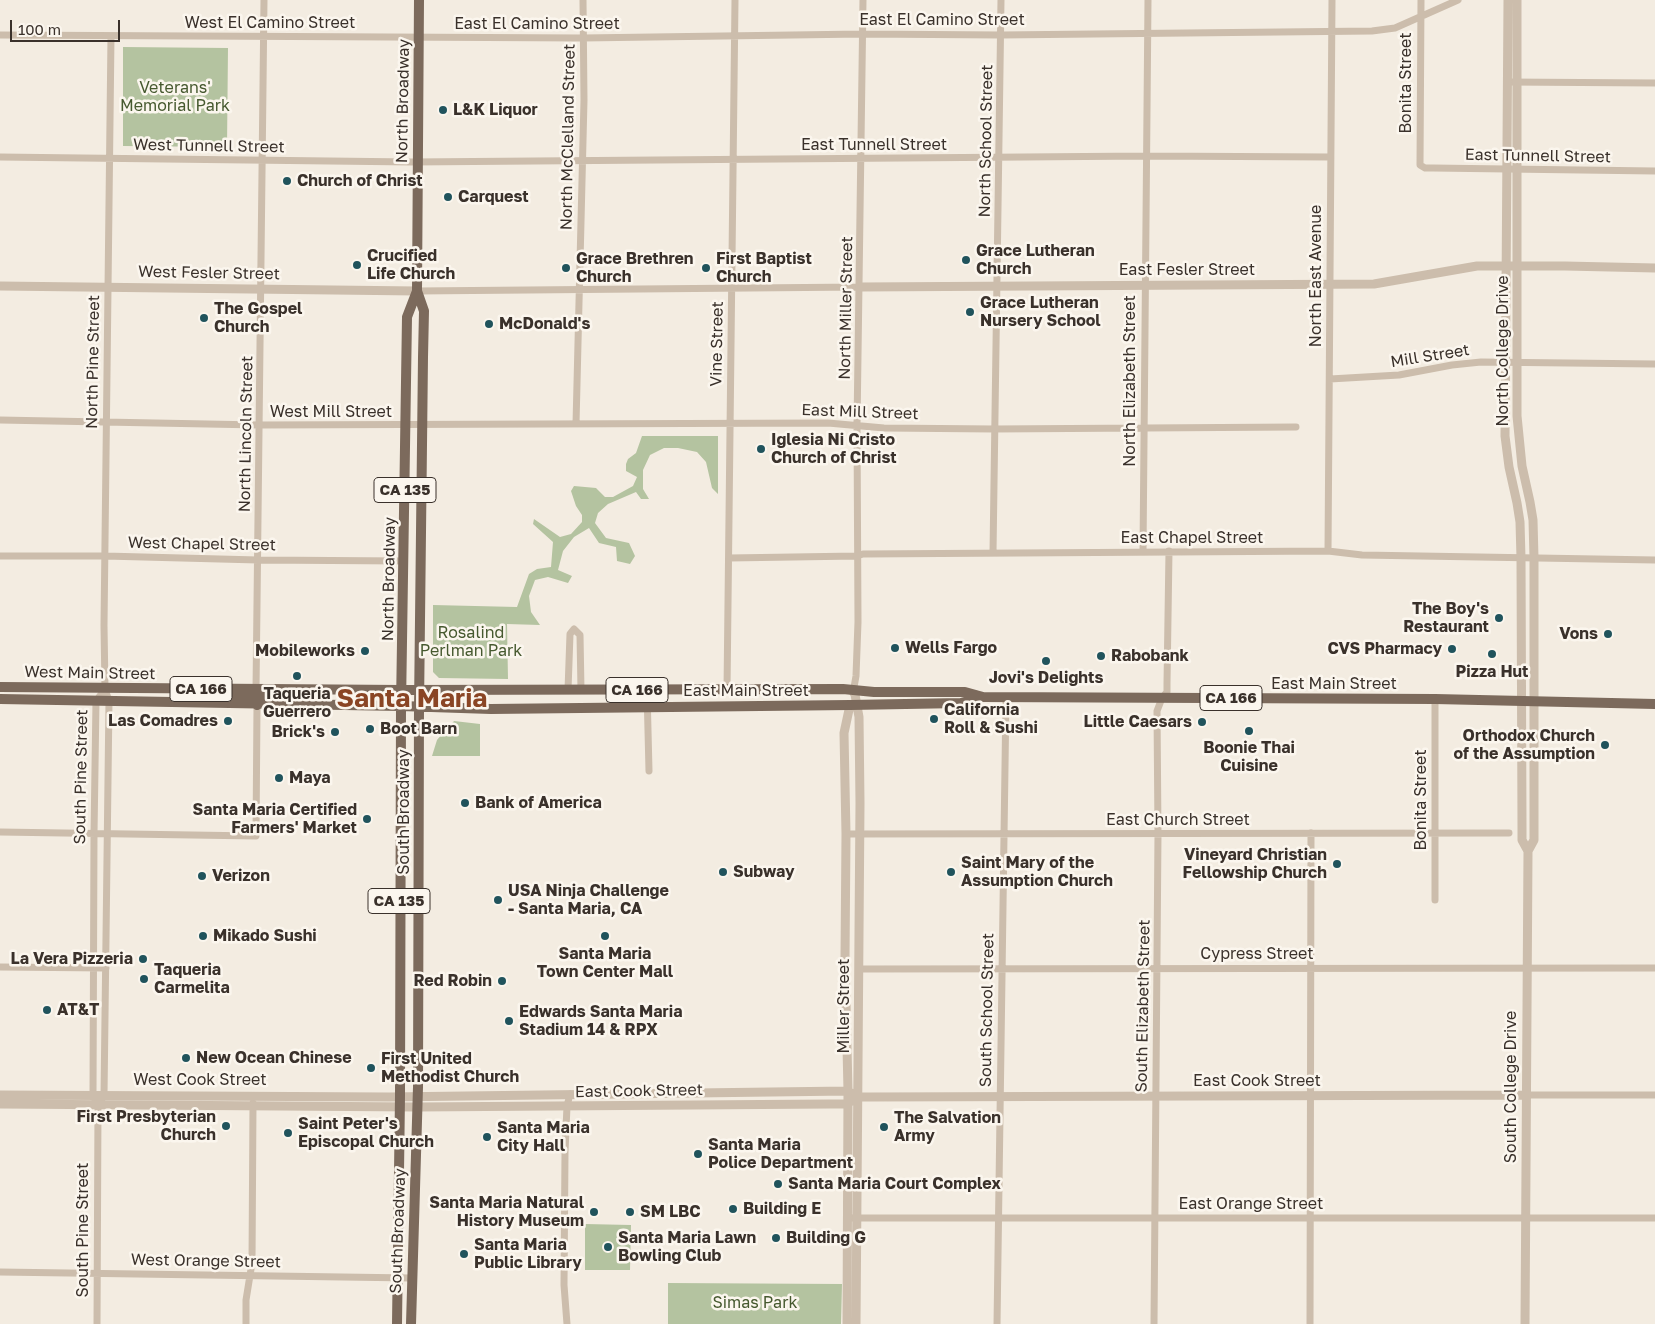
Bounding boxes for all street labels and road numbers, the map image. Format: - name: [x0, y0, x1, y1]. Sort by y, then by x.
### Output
- street label: East El Camino Street: [859, 10, 1025, 30]
- street label: West El Camino Street: [185, 13, 355, 33]
- street label: East El Camino Street: [454, 14, 620, 34]
- street label: Bonita Street: [1396, 32, 1416, 134]
- street label: North Broadway: [392, 39, 414, 163]
- street label: North McClelland Street: [557, 44, 579, 230]
- street label: North School Street: [975, 64, 997, 218]
- street label: West Tunnell Street: [133, 135, 285, 157]
- street label: East Tunnell Street: [801, 135, 947, 155]
- street label: East Tunnell Street: [1465, 145, 1611, 167]
- street label: North East Avenue: [1306, 205, 1326, 347]
- street label: North Miller Street: [835, 236, 857, 380]
- street label: East Fesler Street: [1119, 260, 1255, 280]
- street label: West Fesler Street: [138, 262, 280, 284]
- street label: North College Drive: [1493, 275, 1513, 427]
- street label: North Pine Street: [82, 295, 104, 429]
- street label: North Elizabeth Street: [1120, 295, 1140, 467]
- street label: Vine Street: [707, 301, 727, 387]
- street label: Mill Street: [1389, 340, 1471, 372]
- street label: North Lincoln Street: [235, 356, 257, 512]
- street label: East Mill Street: [801, 400, 919, 424]
- street label: West Mill Street: [270, 402, 392, 422]
- road number: CA 135: [374, 478, 436, 502]
- street label: North Broadway: [378, 517, 400, 641]
- street label: East Chapel Street: [1121, 528, 1263, 548]
- street label: West Chapel Street: [128, 533, 276, 555]
- street label: West Main Street: [24, 662, 156, 684]
- street label: East Main Street: [1271, 674, 1397, 694]
- road number: CA 166: [170, 676, 232, 702]
- road number: CA 166: [606, 678, 668, 702]
- street label: East Main Street: [683, 681, 809, 701]
- road number: CA 166: [1200, 686, 1262, 710]
- street label: South Pine Street: [70, 709, 92, 845]
- street label: South Broadway: [394, 749, 414, 875]
- street label: Bonita Street: [1411, 749, 1431, 851]
- street label: East Church Street: [1106, 810, 1250, 830]
- road number: CA 135: [368, 888, 430, 914]
- street label: South Elizabeth Street: [1132, 919, 1154, 1093]
- street label: South School Street: [976, 933, 998, 1087]
- street label: Cypress Street: [1200, 944, 1314, 964]
- street label: Miller Street: [834, 958, 854, 1054]
- street label: South College Drive: [1501, 1011, 1521, 1163]
- street label: West Cook Street: [133, 1070, 267, 1090]
- street label: East Cook Street: [1193, 1071, 1321, 1091]
- street label: East Cook Street: [575, 1080, 703, 1102]
- street label: South Pine Street: [73, 1162, 93, 1298]
- street label: South Broadway: [386, 1168, 410, 1294]
- street label: East Orange Street: [1179, 1194, 1323, 1214]
- street label: West Orange Street: [131, 1250, 281, 1272]

